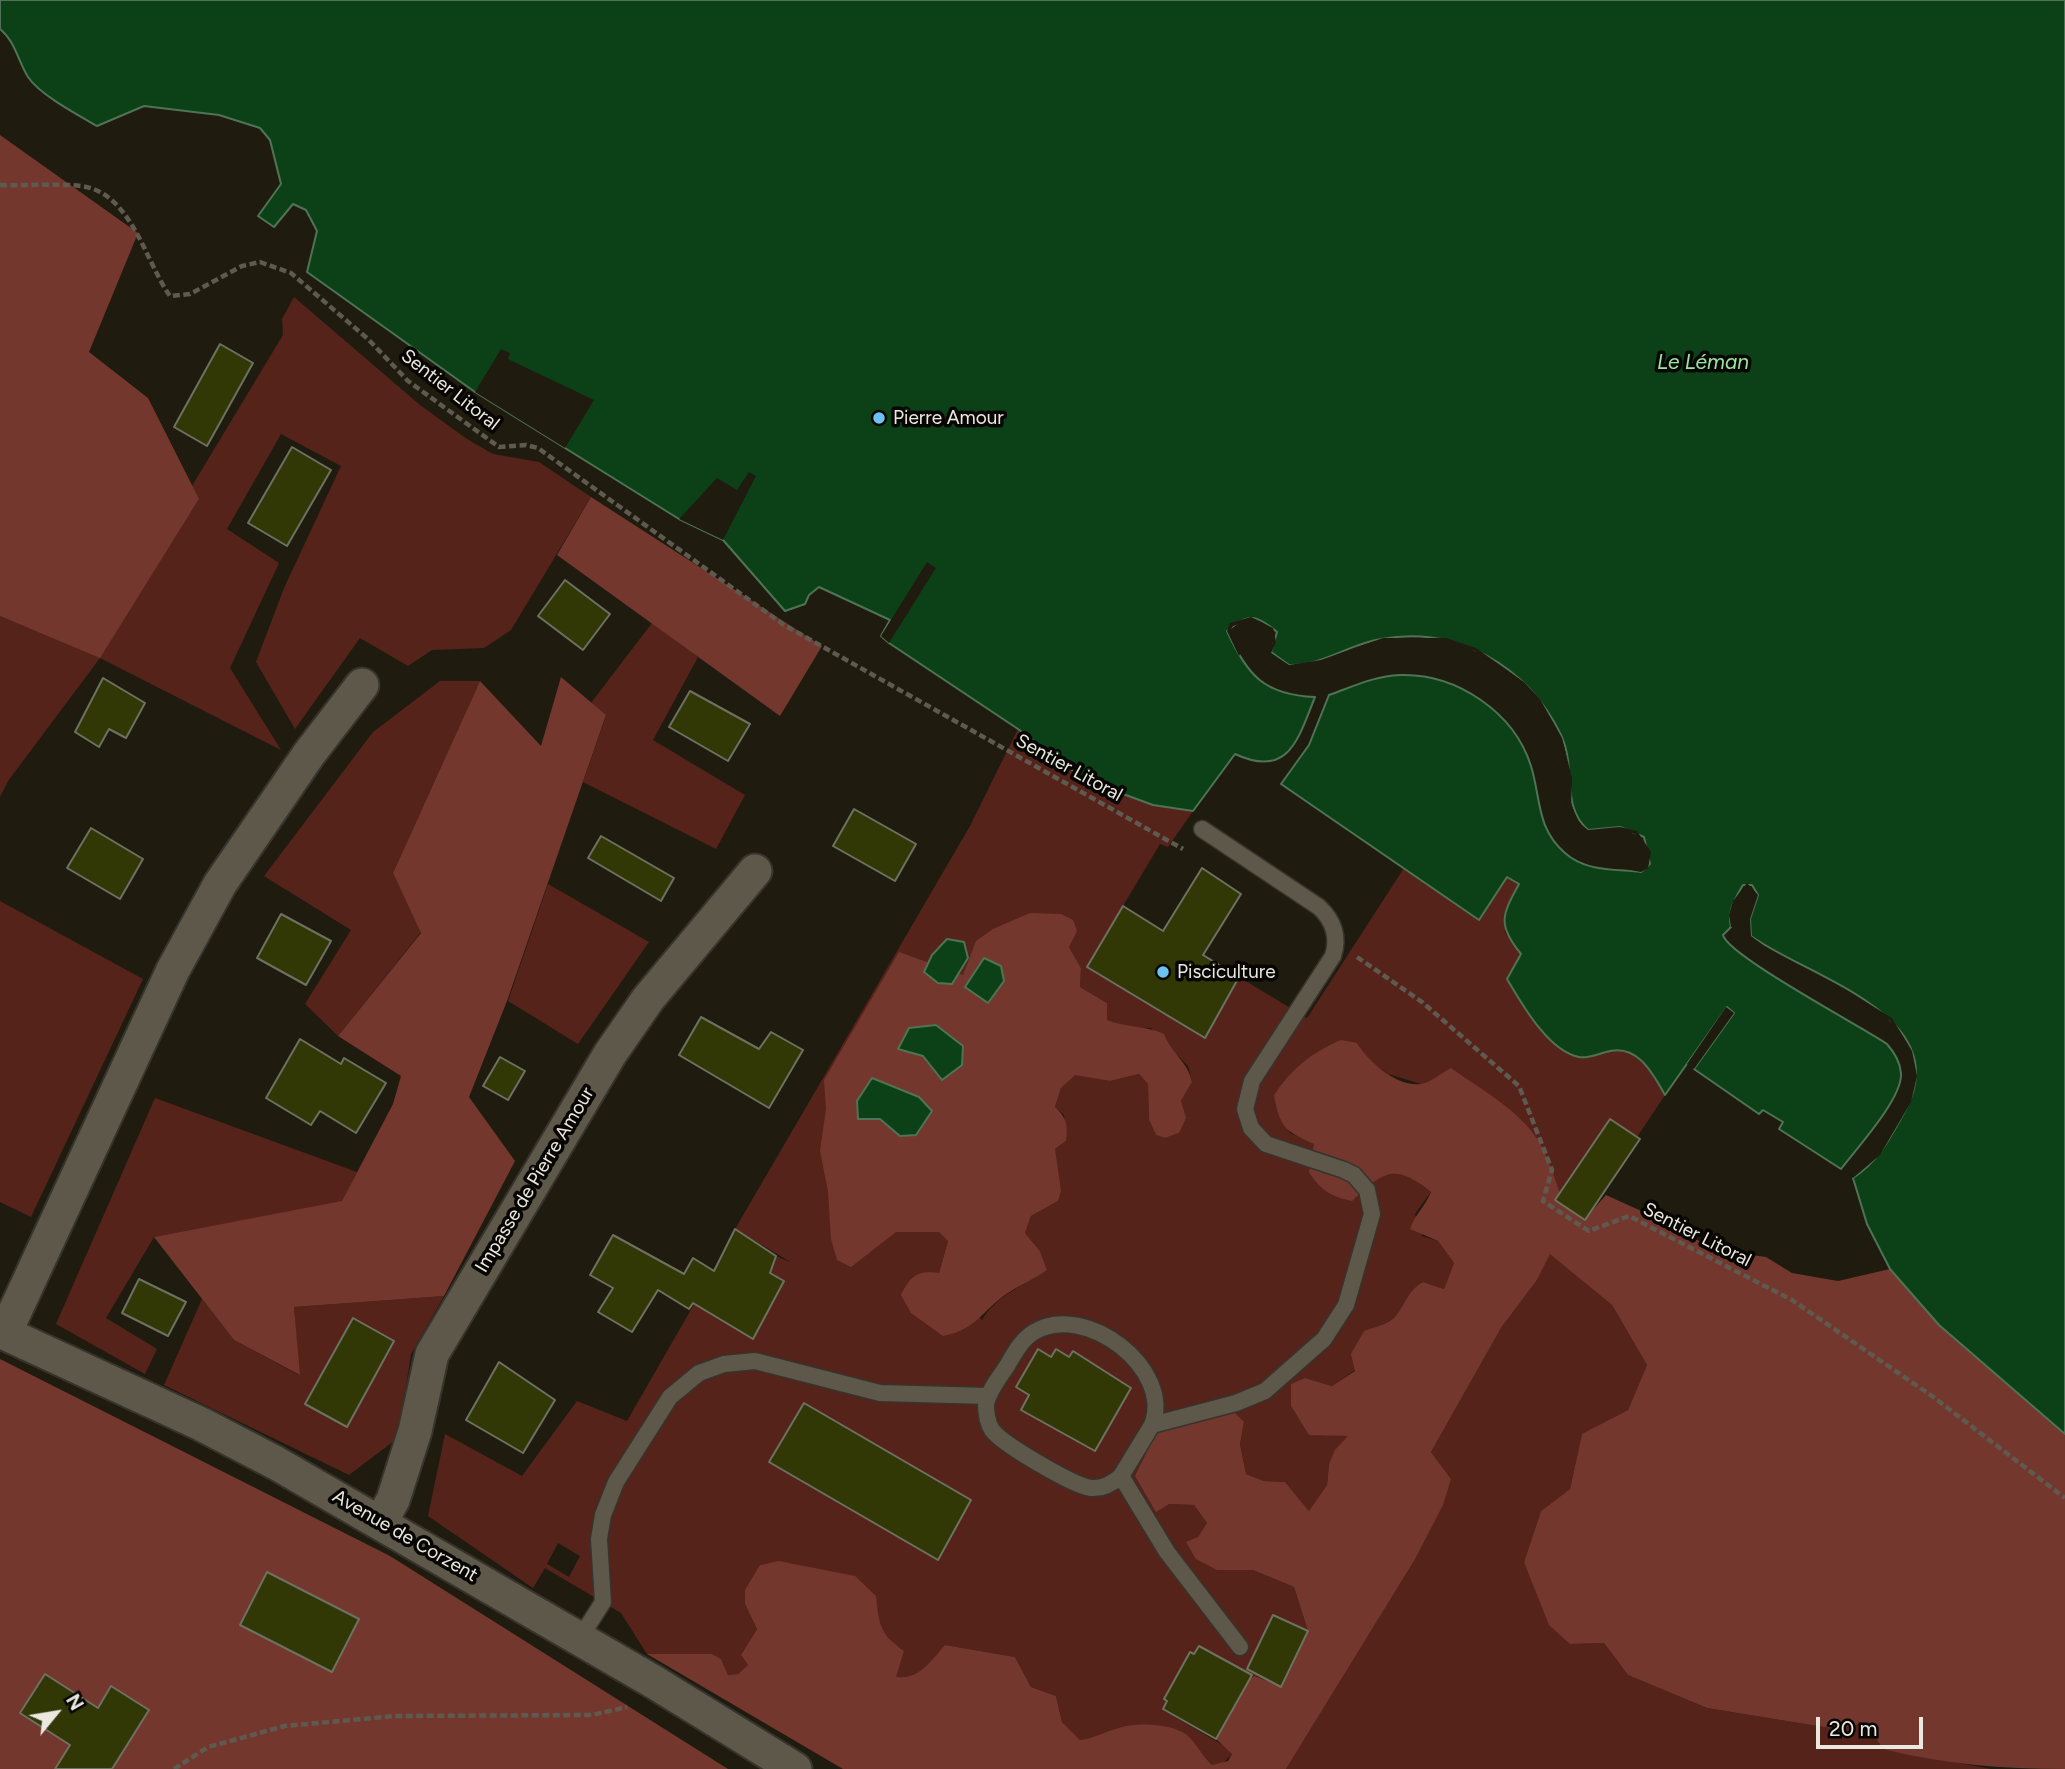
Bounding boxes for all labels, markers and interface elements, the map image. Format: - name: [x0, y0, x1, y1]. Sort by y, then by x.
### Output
- street label: Sentier Litoral: [396, 345, 504, 435]
- water label: Le Léman: [1657, 350, 1749, 376]
- place label: Pierre Amour: [893, 407, 1004, 429]
- marker: Pierre Amour: [871, 410, 887, 426]
- street label: Sentier Litoral: [1012, 729, 1126, 807]
- place label: Pisciculture: [1177, 961, 1276, 983]
- marker: Pisciculture: [1155, 964, 1171, 980]
- street label: Impasse de Pierre Amour: [471, 1083, 599, 1277]
- street label: Sentier Litoral: [1639, 1198, 1755, 1272]
- street label: Avenue de Corzent: [328, 1485, 482, 1587]
- north arrow: [21, 1678, 91, 1748]
- text: N: [61, 1690, 88, 1714]
- scale bar: [1820, 1702, 1927, 1746]
- text: 20 m: [1829, 1716, 1877, 1741]

